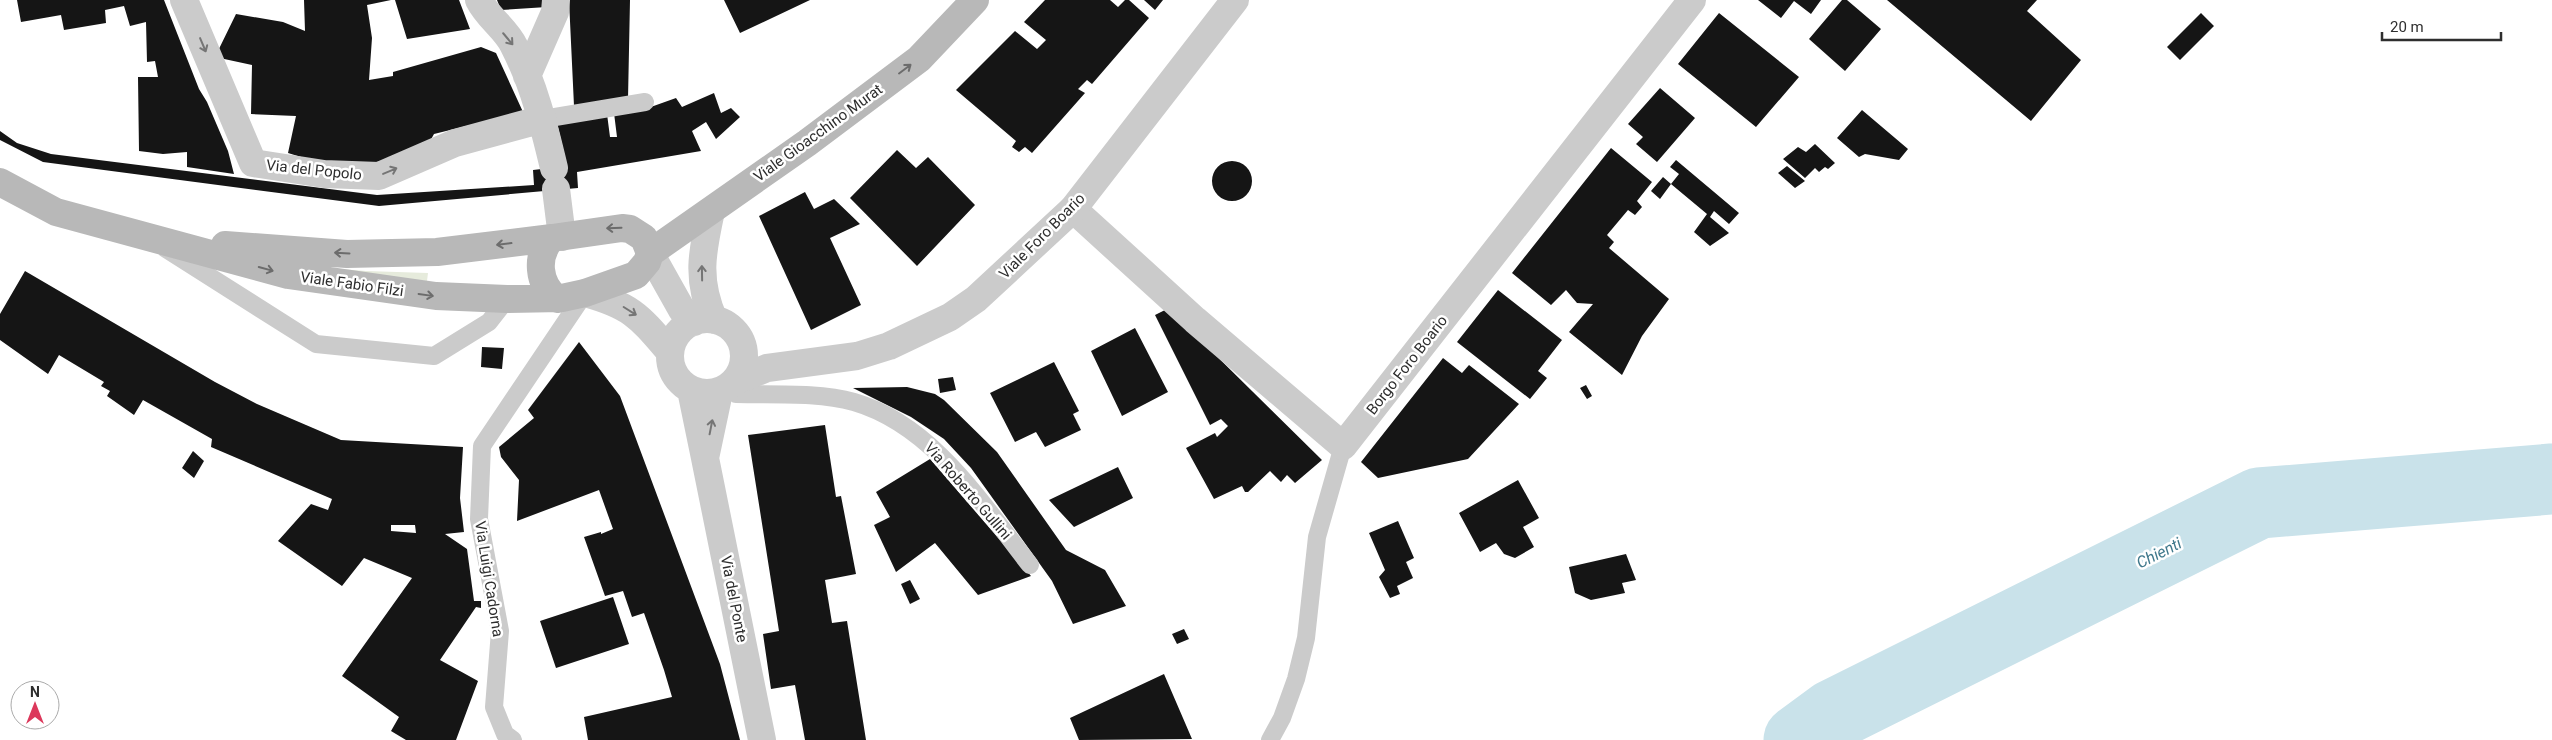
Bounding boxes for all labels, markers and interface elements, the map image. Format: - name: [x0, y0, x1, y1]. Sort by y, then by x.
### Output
- scale bar: [2382, 10, 2501, 42]
- text: 20 m: [2390, 18, 2424, 36]
- one-way arrow: [503, 32, 514, 45]
- one-way arrow: [199, 37, 208, 52]
- one-way arrow: [898, 63, 911, 74]
- street label: Viale Gioacchino Murat: [750, 80, 886, 186]
- street label: Via del Popolo: [265, 156, 363, 184]
- one-way arrow: [382, 166, 397, 176]
- street label: Viale Foro Boario: [995, 189, 1089, 283]
- one-way arrow: [607, 224, 623, 233]
- one-way arrow: [496, 239, 512, 249]
- one-way arrow: [334, 249, 350, 258]
- one-way arrow: [258, 265, 274, 275]
- one-way arrow: [697, 266, 707, 282]
- street label: Viale Fabio Filzi: [299, 268, 405, 300]
- one-way arrow: [418, 290, 434, 300]
- one-way arrow: [622, 306, 636, 316]
- street label: Borgo Foro Boario: [1363, 312, 1451, 418]
- one-way arrow: [706, 419, 716, 435]
- street label: Via Roberto Gullini: [921, 439, 1015, 543]
- street label: Via Luigi Cadorna: [471, 520, 507, 638]
- water label: Chienti: [2133, 534, 2185, 572]
- street label: Via del Ponte: [717, 554, 751, 644]
- north arrow: [10, 680, 60, 730]
- text: N: [30, 684, 40, 700]

